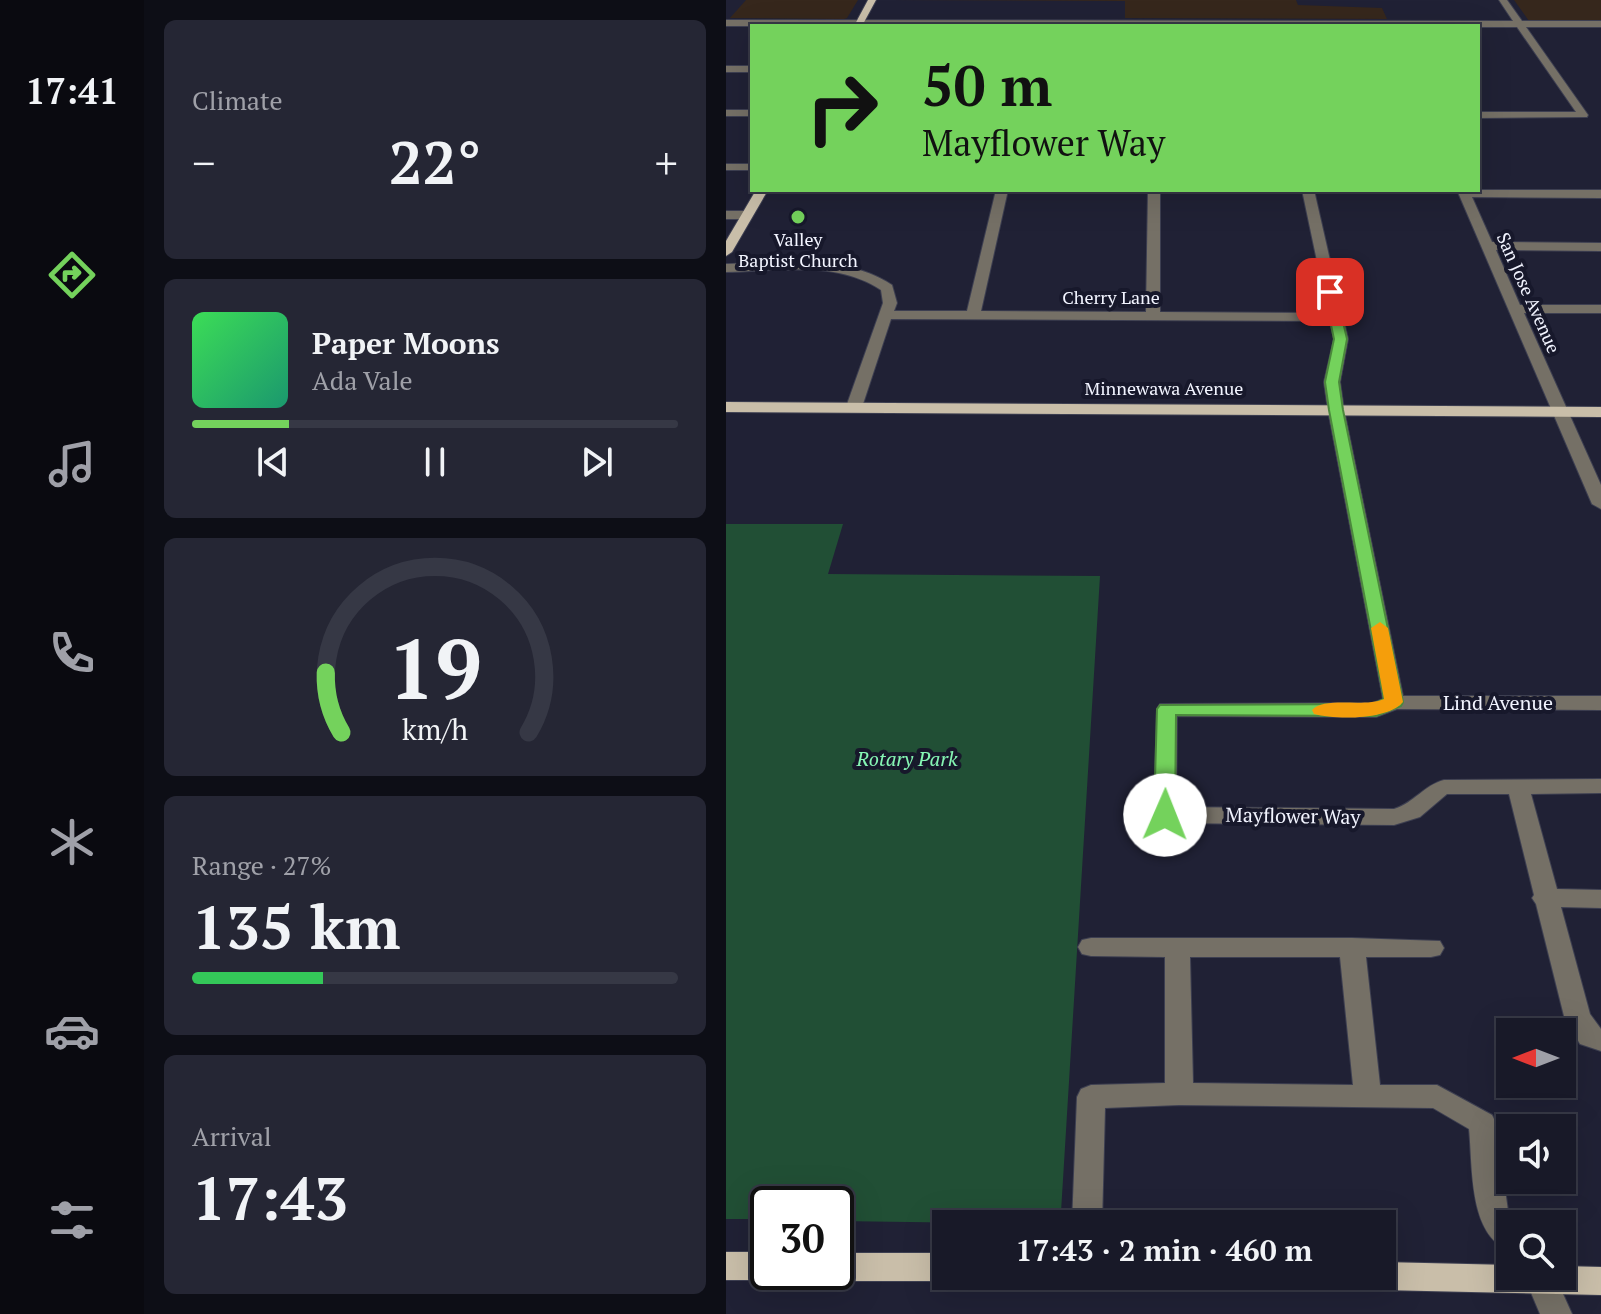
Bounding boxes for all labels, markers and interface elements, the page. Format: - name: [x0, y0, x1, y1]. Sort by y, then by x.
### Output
- text: 50 m: [922, 48, 1052, 122]
- icon: right: [790, 56, 894, 160]
- text: 17:41: [25, 67, 119, 114]
- text: Climate: [192, 83, 283, 117]
- text: Mayflower Way: [922, 119, 1165, 166]
- text: 22°: [389, 122, 481, 201]
- text: −: [192, 133, 215, 192]
- text: +: [655, 133, 678, 192]
- marker: Valley Baptist Church: [789, 208, 807, 226]
- place label: Valley Baptist Church: [738, 227, 858, 272]
- street label: San Jose Avenue: [1492, 228, 1566, 357]
- icon: directions: [44, 247, 100, 303]
- pin: [1296, 258, 1364, 326]
- icon: arrive: [1308, 270, 1352, 314]
- street label: Cherry Lane: [1062, 285, 1160, 309]
- text: Paper Moons: [312, 323, 500, 363]
- text: Ada Vale: [312, 363, 413, 397]
- street label: Minnewawa Avenue: [1085, 376, 1243, 400]
- icon: music: [44, 436, 100, 492]
- icon: previous: [251, 440, 295, 484]
- icon: pause: [413, 440, 457, 484]
- icon: next: [575, 440, 619, 484]
- text: 19: [388, 613, 482, 723]
- icon: phone: [44, 625, 100, 681]
- street label: Lind Avenue: [1443, 689, 1553, 716]
- text: km/h: [402, 710, 468, 748]
- park label: Rotary Park: [855, 745, 958, 772]
- position arrow: [1123, 773, 1207, 857]
- street label: Mayflower Way: [1225, 801, 1362, 830]
- icon: climate: [44, 814, 100, 870]
- text: Range · 27%: [192, 848, 331, 882]
- text: 135 km: [192, 887, 400, 966]
- icon: car: [44, 1003, 100, 1059]
- north arrow: [1496, 1018, 1576, 1098]
- map controls: [1496, 1018, 1576, 1290]
- button: sound: [1496, 1114, 1576, 1194]
- text: Arrival: [192, 1119, 272, 1153]
- text: 17:43: [192, 1158, 348, 1237]
- speed limit sign: 30: [750, 1186, 854, 1290]
- icon: filters: [44, 1192, 100, 1248]
- button: search: [1496, 1210, 1576, 1290]
- text: 17:43 · 2 min · 460 m: [1016, 1230, 1312, 1270]

